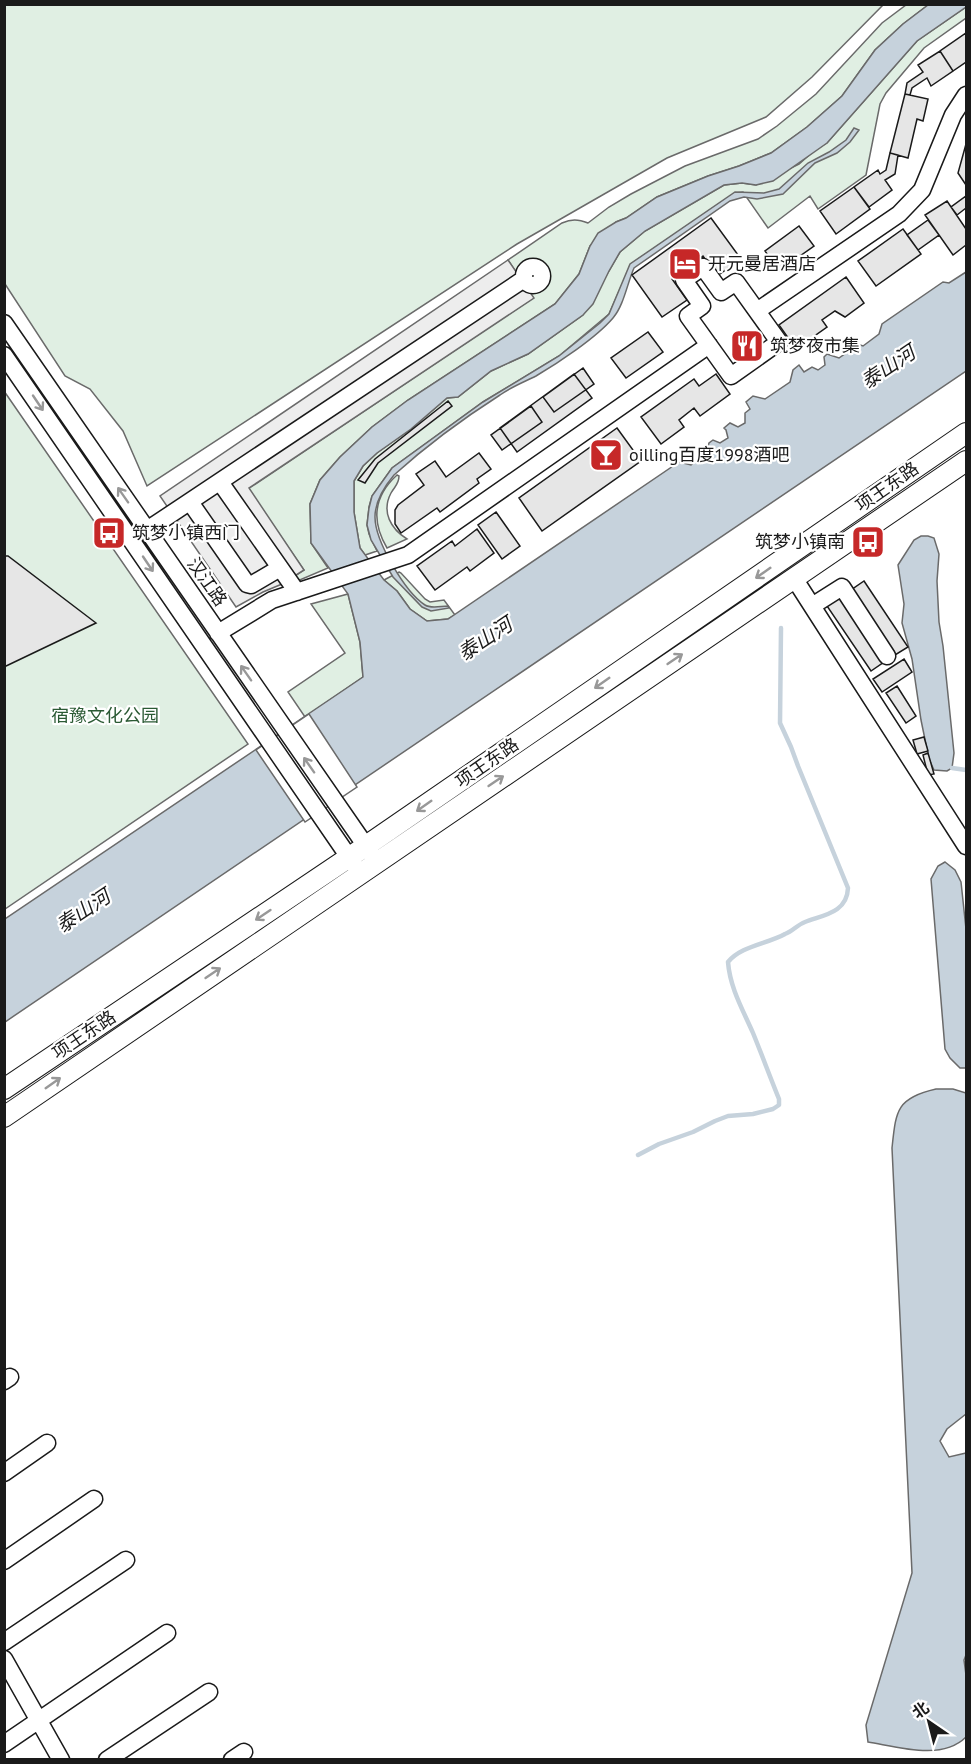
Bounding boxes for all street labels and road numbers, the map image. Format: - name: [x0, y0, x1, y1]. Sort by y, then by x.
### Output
- street label: 项王东路: [851, 457, 923, 517]
- street label: 汉江路: [183, 553, 232, 610]
- street label: 项王东路: [451, 733, 523, 793]
- street label: 项王东路: [47, 1005, 120, 1064]

